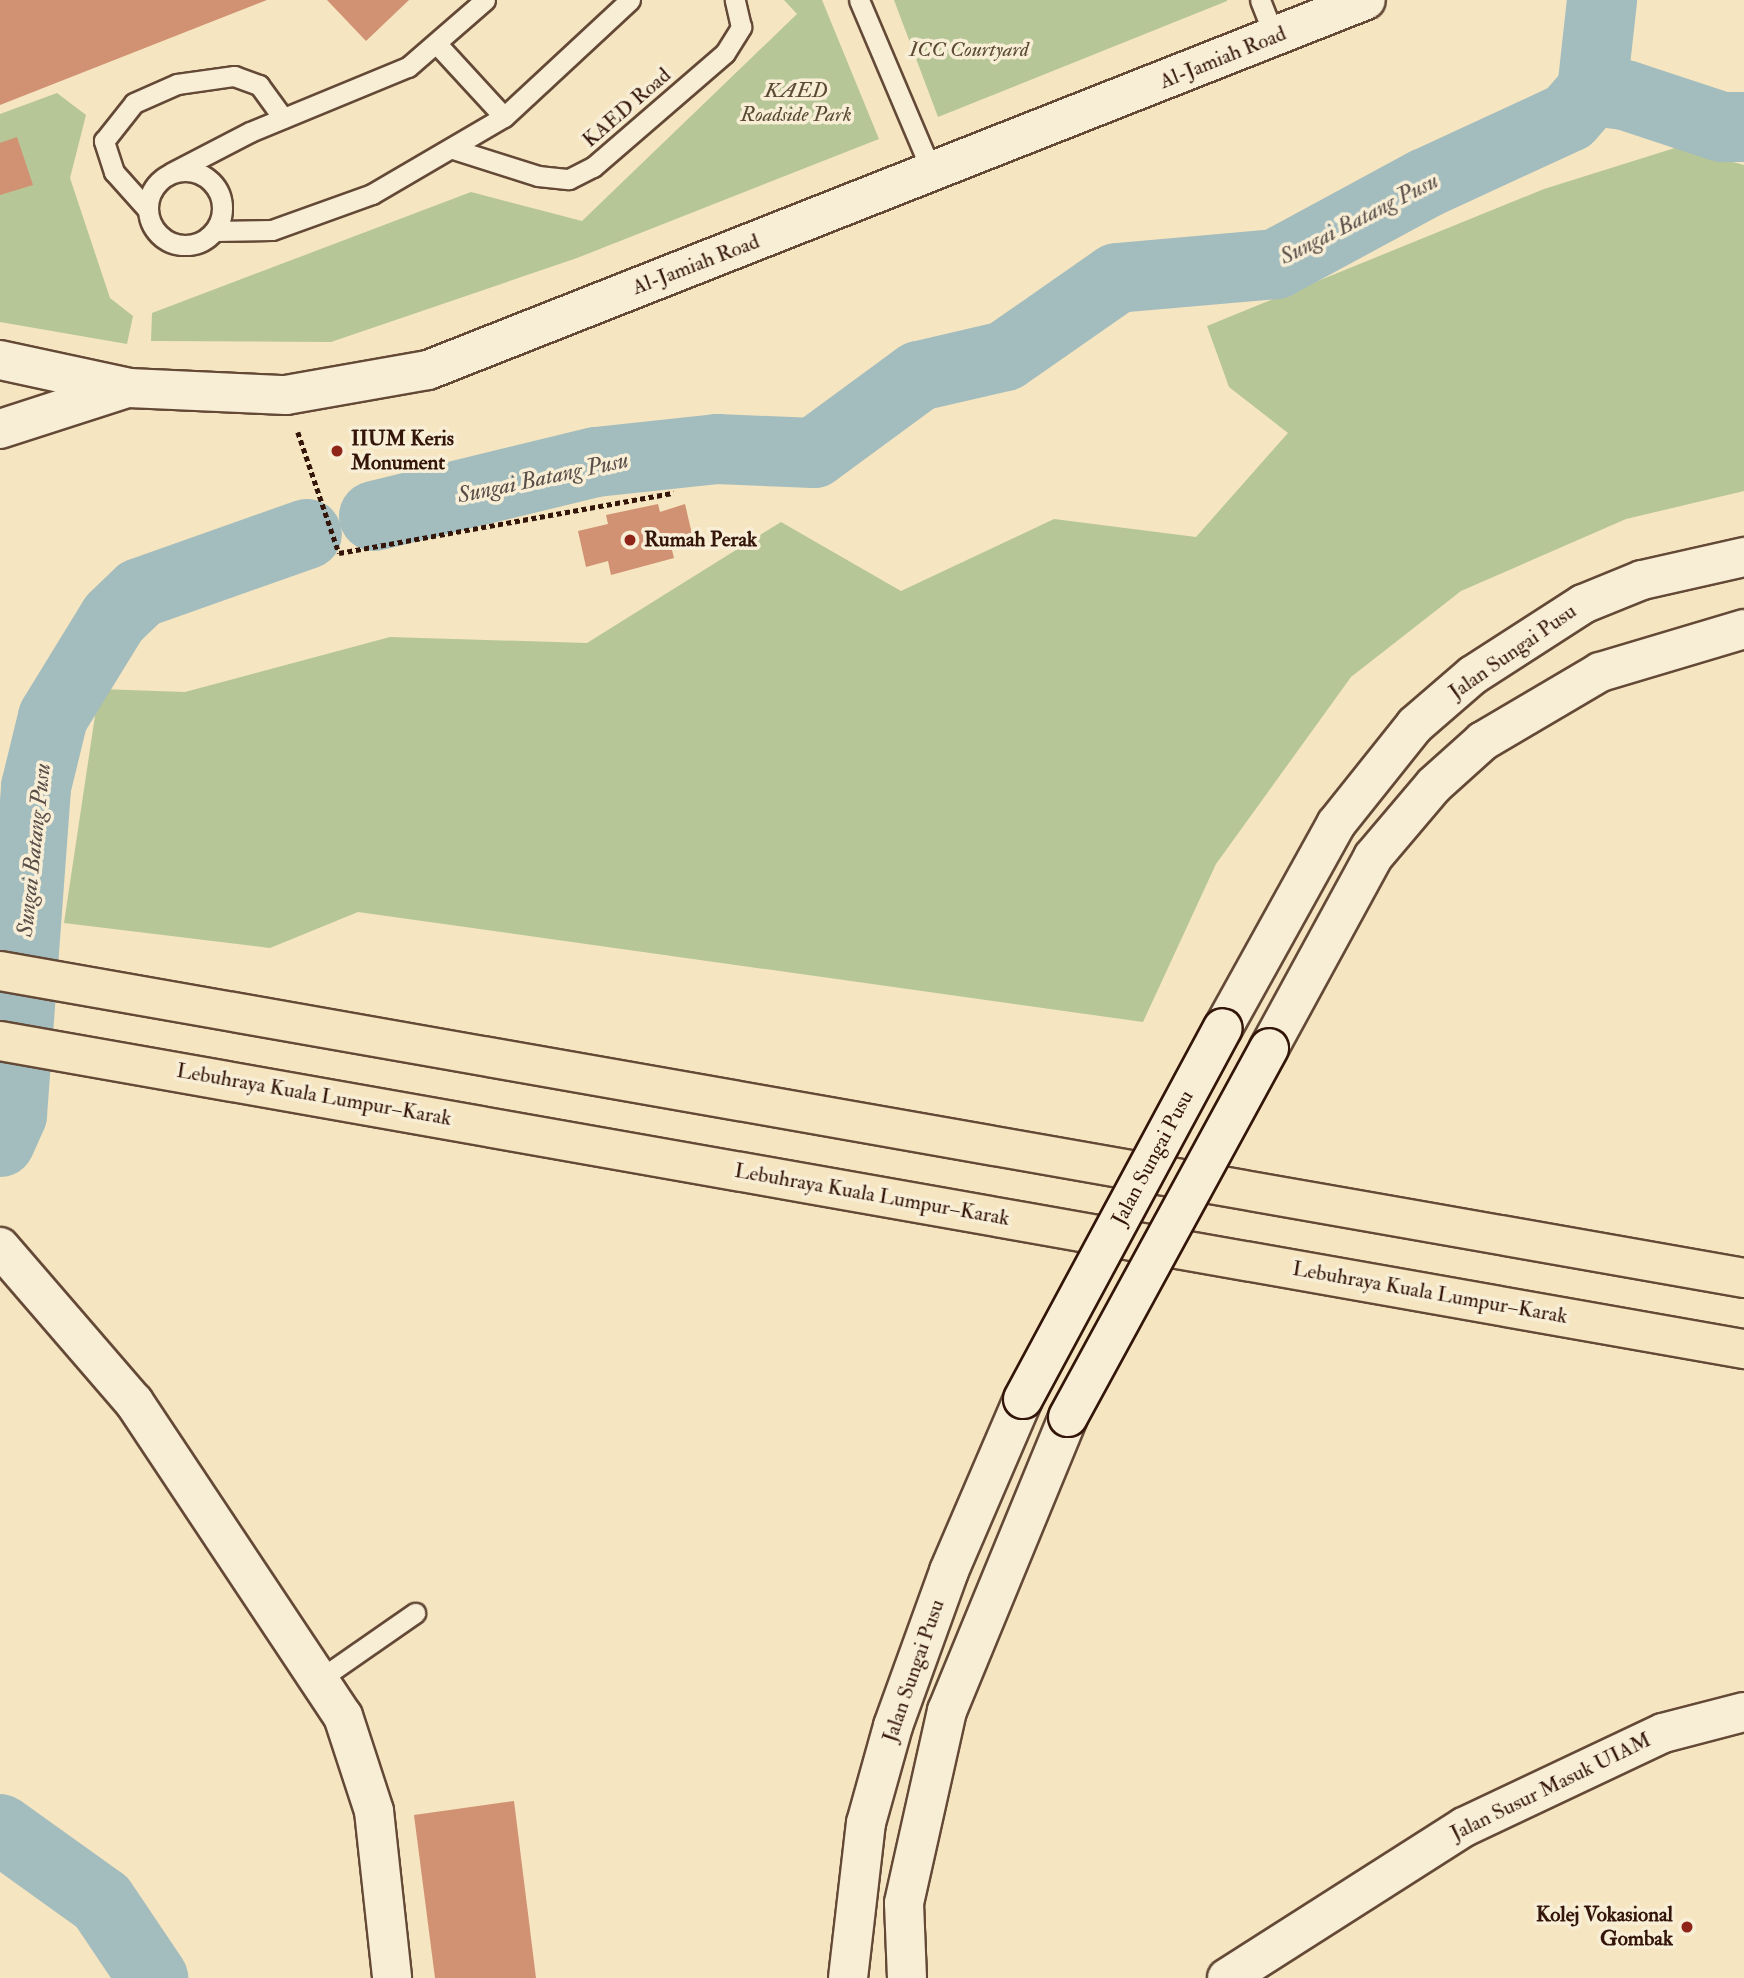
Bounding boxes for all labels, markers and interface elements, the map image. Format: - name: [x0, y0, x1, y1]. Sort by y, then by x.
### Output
- street label: Al-Jamiah Road: [1156, 21, 1290, 95]
- park label: ICC Courtyard: [909, 37, 1029, 63]
- street label: KAED Road: [578, 63, 676, 153]
- park label: KAED Roadside Park: [740, 78, 852, 128]
- water label: Sungai Batang Pusu: [1275, 167, 1443, 271]
- street label: Al-Jamiah Road: [629, 229, 763, 301]
- place label: IIUM Keris Monument: [351, 426, 454, 476]
- marker: IIUM Keris Monument: [329, 443, 345, 459]
- water label: Sungai Batang Pusu: [455, 446, 631, 510]
- place label: Rumah Perak: [644, 527, 757, 553]
- marker: Rumah Perak: [622, 532, 638, 548]
- street label: Jalan Sungai Pusu: [1445, 599, 1581, 705]
- water label: Sungai Batang Pusu: [11, 762, 57, 938]
- street label: Lebuhraya Kuala Lumpur–Karak: [175, 1058, 453, 1132]
- street label: Jalan Sungai Pusu: [1107, 1086, 1199, 1230]
- street label: Lebuhraya Kuala Lumpur–Karak: [733, 1158, 1011, 1232]
- street label: Lebuhraya Kuala Lumpur–Karak: [1291, 1256, 1569, 1330]
- street label: Jalan Sungai Pusu: [878, 1596, 950, 1746]
- street label: Jalan Susur Masuk UIAM: [1447, 1727, 1655, 1847]
- place label: Kolej Vokasional Gombak: [1536, 1902, 1673, 1952]
- marker: Kolej Vokasional Gombak: [1679, 1919, 1695, 1935]

